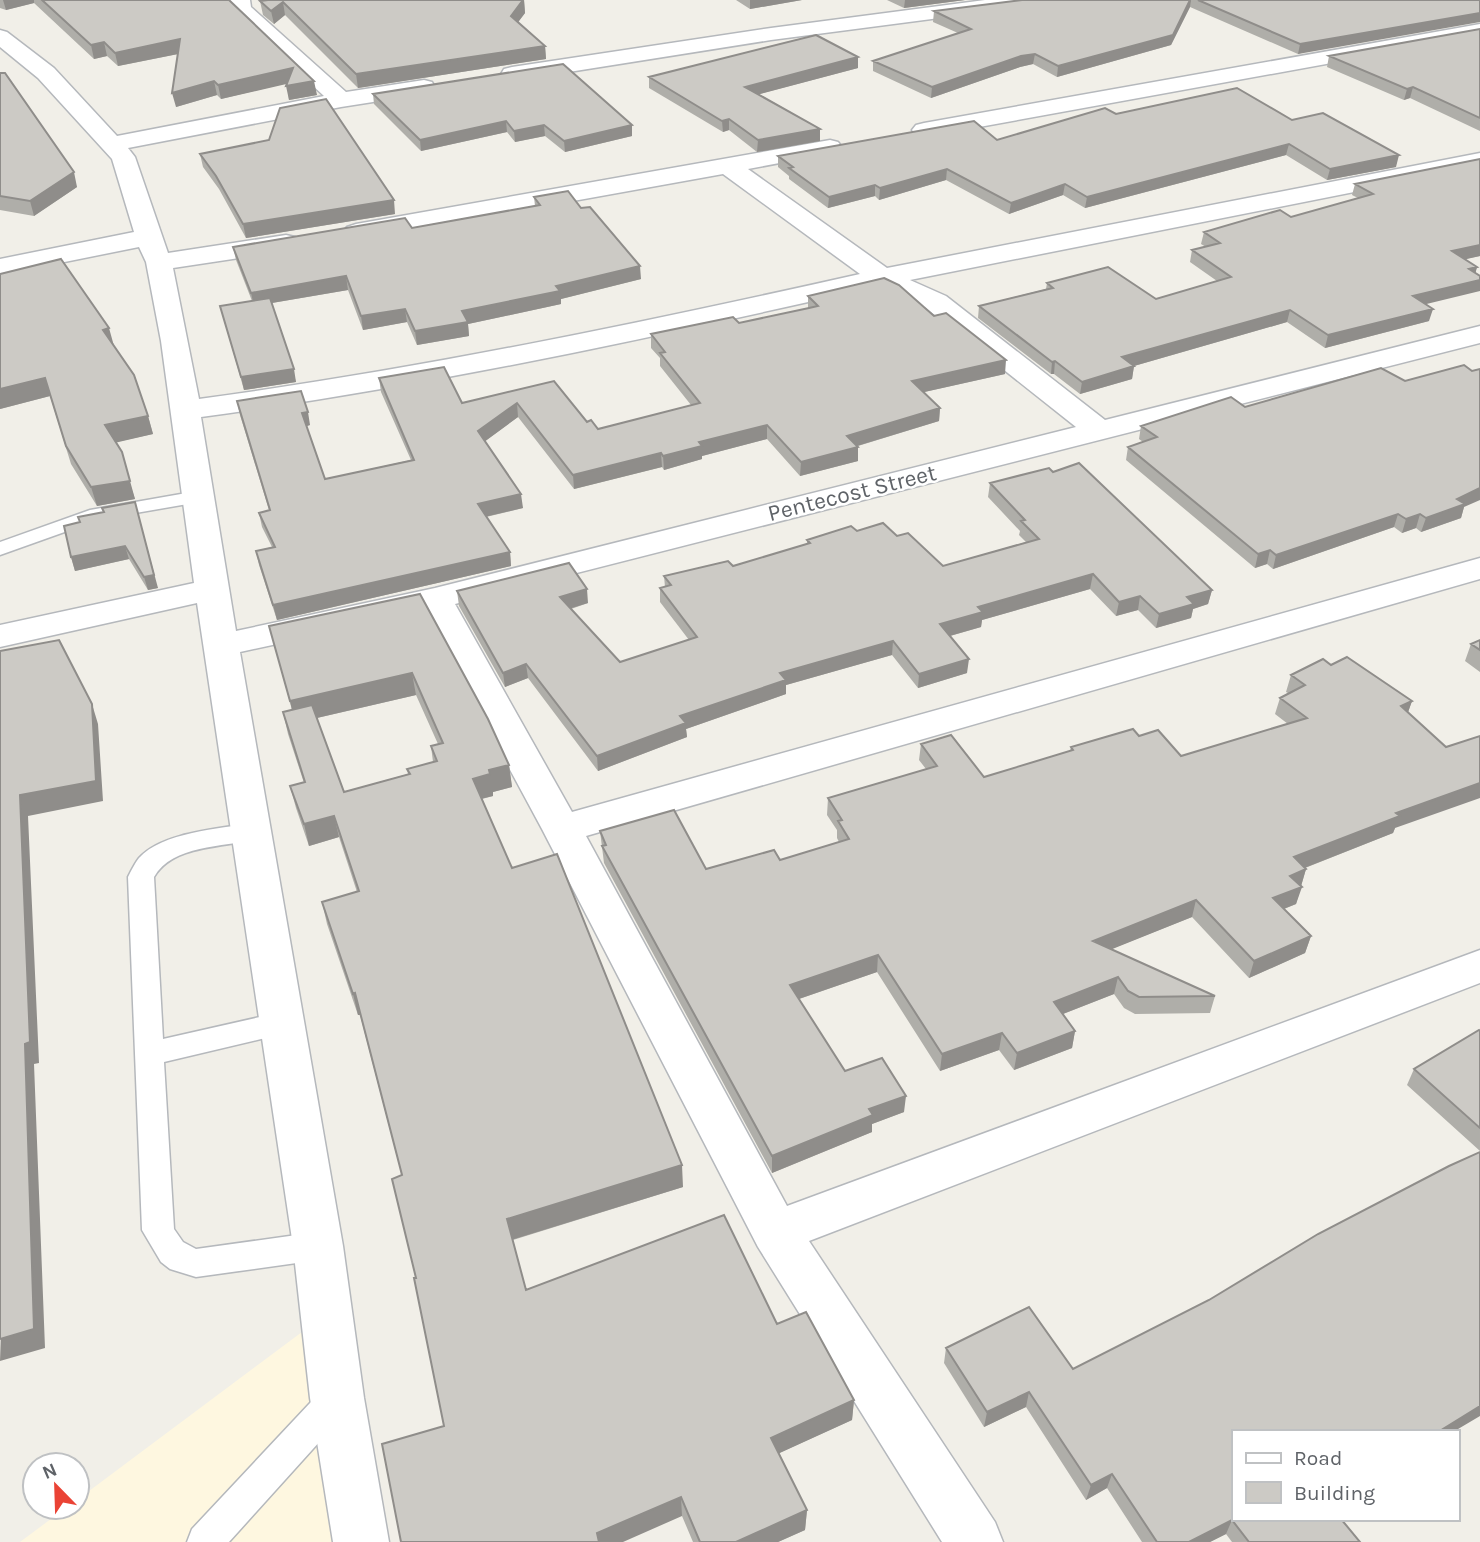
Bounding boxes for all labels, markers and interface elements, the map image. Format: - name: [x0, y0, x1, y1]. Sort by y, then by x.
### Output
- street label: Pentecost Street: [765, 459, 939, 527]
- legend: [1232, 1430, 1459, 1521]
- text: Road: [1294, 1446, 1342, 1470]
- north arrow: [21, 1451, 91, 1521]
- text: N: [39, 1458, 60, 1484]
- text: Building: [1294, 1481, 1375, 1505]

